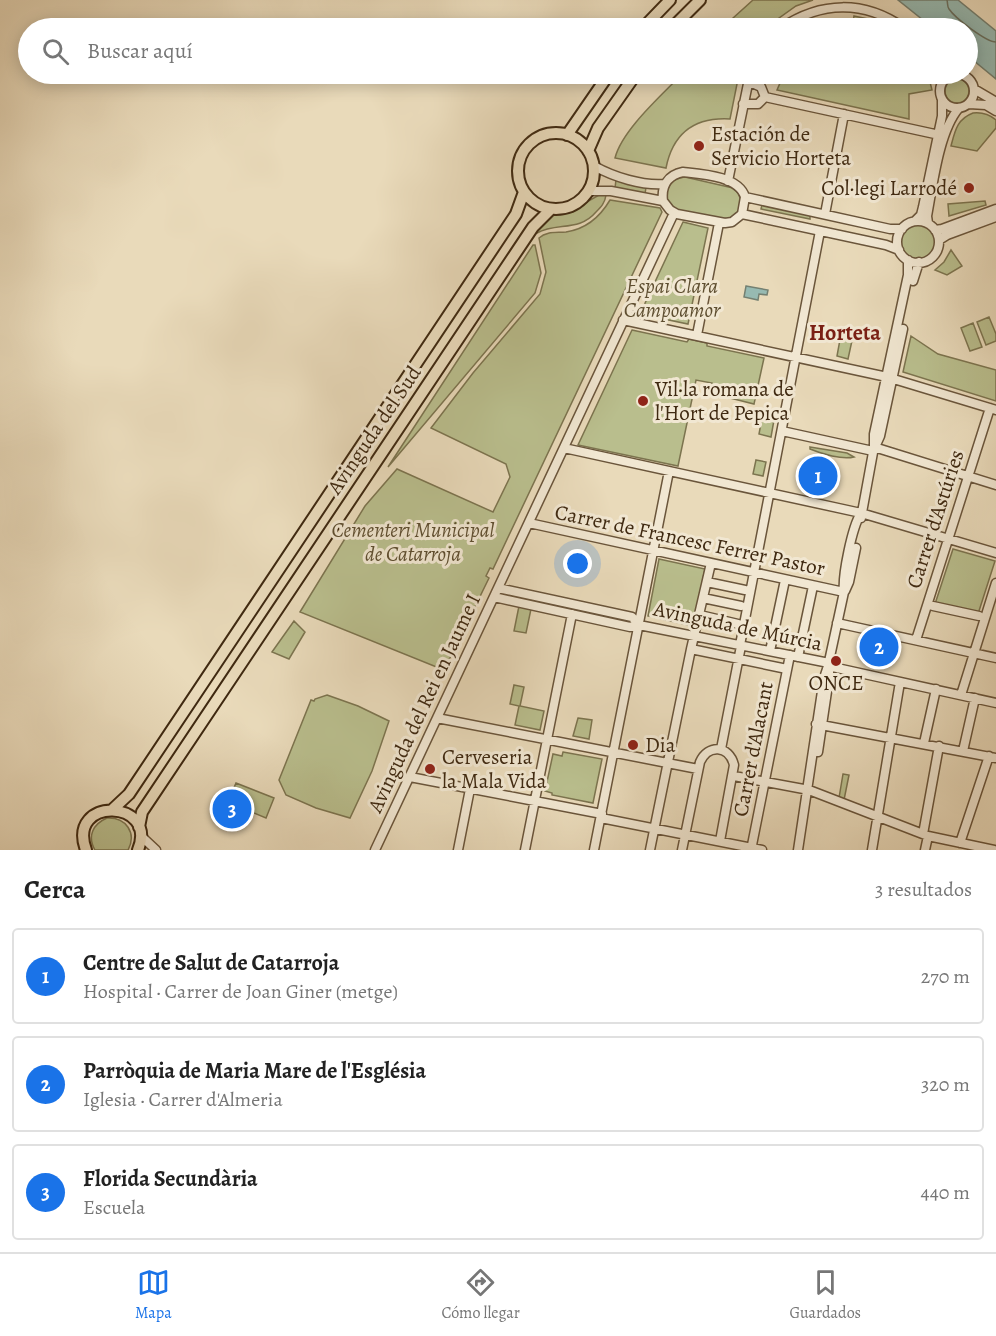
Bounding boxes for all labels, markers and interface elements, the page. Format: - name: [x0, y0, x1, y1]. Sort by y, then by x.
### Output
- search box: [18, 18, 978, 84]
- icon: search: [39, 35, 72, 68]
- text: Buscar aquí: [87, 36, 193, 66]
- place label: Estación de Servicio Horteta: [711, 120, 851, 172]
- marker: Estación de Servicio Horteta: [692, 139, 706, 153]
- place label: Col·legi Larrodé: [821, 174, 957, 202]
- marker: Col·legi Larrodé: [962, 181, 976, 195]
- park label: Espai Clara Campoamor: [624, 272, 721, 324]
- district label: Horteta: [809, 318, 881, 348]
- street label: Avinguda del Sud: [320, 360, 428, 501]
- place label: Vil·la romana de l'Hort de Pepica: [654, 375, 794, 427]
- marker: Vil·la romana de l'Hort de Pepica: [636, 394, 650, 408]
- street label: Carrer d'Astúries: [899, 446, 971, 592]
- pin: 1: [798, 454, 838, 498]
- street label: Carrer de Francesc Ferrer Pastor: [552, 498, 828, 582]
- park label: Cementeri Municipal de Catarroja: [331, 516, 495, 568]
- your location: [563, 549, 592, 578]
- street label: Avinguda del Rei en Jaume I: [360, 589, 487, 818]
- street label: Avinguda de Múrcia: [650, 594, 825, 658]
- pin: 2: [860, 624, 898, 670]
- marker: ONCE: [829, 654, 843, 668]
- place label: ONCE: [808, 669, 864, 697]
- street label: Carrer d'Alacant: [726, 679, 780, 819]
- place label: Dia: [645, 731, 676, 759]
- marker: Dia: [626, 738, 640, 752]
- place label: Cerveseria la Mala Vida: [442, 743, 547, 795]
- marker: Cerveseria la Mala Vida: [423, 762, 437, 776]
- pin: 3: [212, 786, 252, 832]
- text: Cerca: [24, 872, 86, 907]
- text: 3 resultados: [875, 876, 972, 903]
- text: Centre de Salut de Catarroja: [83, 948, 340, 978]
- text: 1: [42, 963, 49, 990]
- text: 270 m: [921, 963, 970, 990]
- text: Hospital · Carrer de Joan Giner (metge): [83, 978, 398, 1005]
- text: Parròquia de Maria Mare de l'Església: [83, 1056, 426, 1086]
- text: 2: [41, 1071, 50, 1098]
- text: 320 m: [921, 1071, 970, 1098]
- text: Iglesia · Carrer d'Almeria: [83, 1086, 283, 1113]
- text: Florida Secundària: [83, 1164, 258, 1194]
- text: 3: [41, 1179, 50, 1206]
- text: 440 m: [921, 1179, 970, 1206]
- text: Escuela: [83, 1194, 145, 1221]
- tab: Mapa: [135, 1266, 172, 1324]
- tab: Cómo llegar: [441, 1266, 520, 1324]
- tab: Guardados: [790, 1266, 861, 1324]

